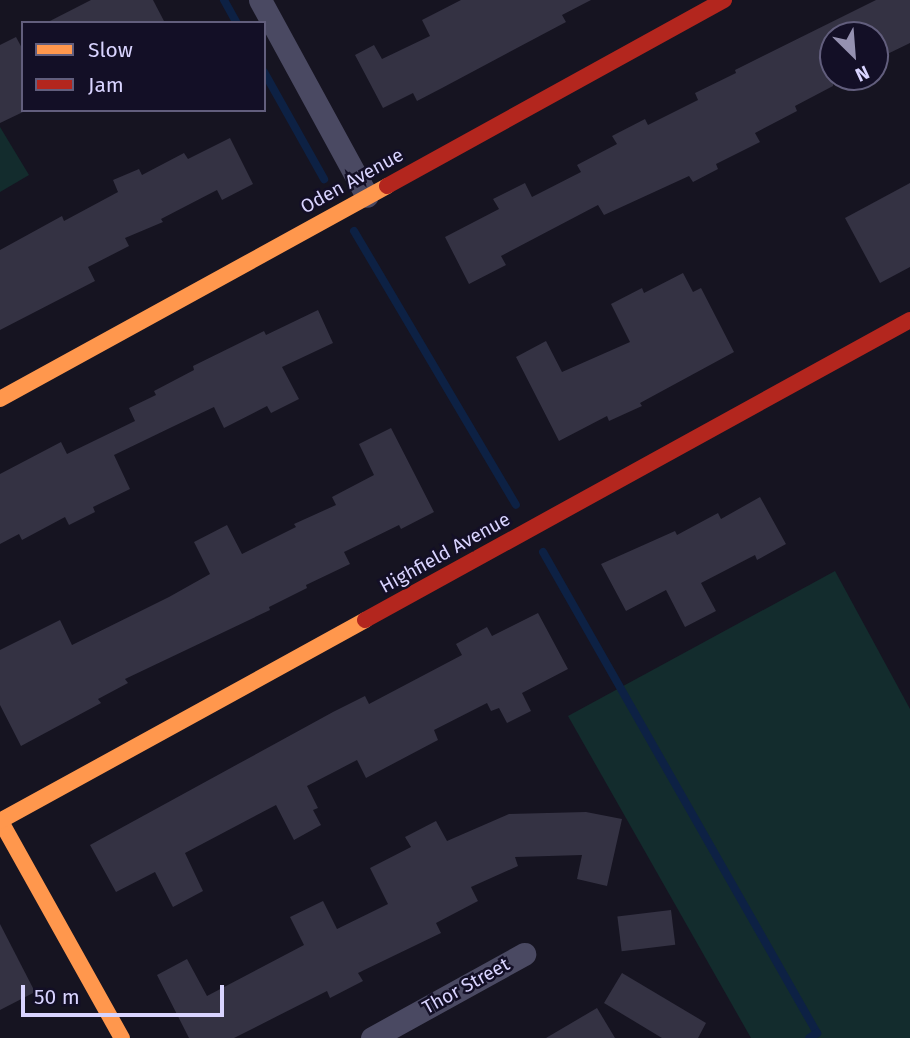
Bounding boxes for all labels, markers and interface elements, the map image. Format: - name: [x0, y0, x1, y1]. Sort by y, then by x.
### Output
- legend: [21, 21, 266, 112]
- north arrow: [819, 21, 889, 91]
- text: Slow: [88, 37, 133, 63]
- text: N: [852, 61, 873, 87]
- text: Jam: [88, 72, 124, 98]
- street label: Oden Avenue: [297, 143, 407, 219]
- street label: Highfield Avenue: [376, 508, 514, 598]
- street label: Thor Street: [419, 953, 513, 1019]
- scale bar: [24, 972, 228, 1016]
- text: 50 m: [34, 984, 80, 1010]

